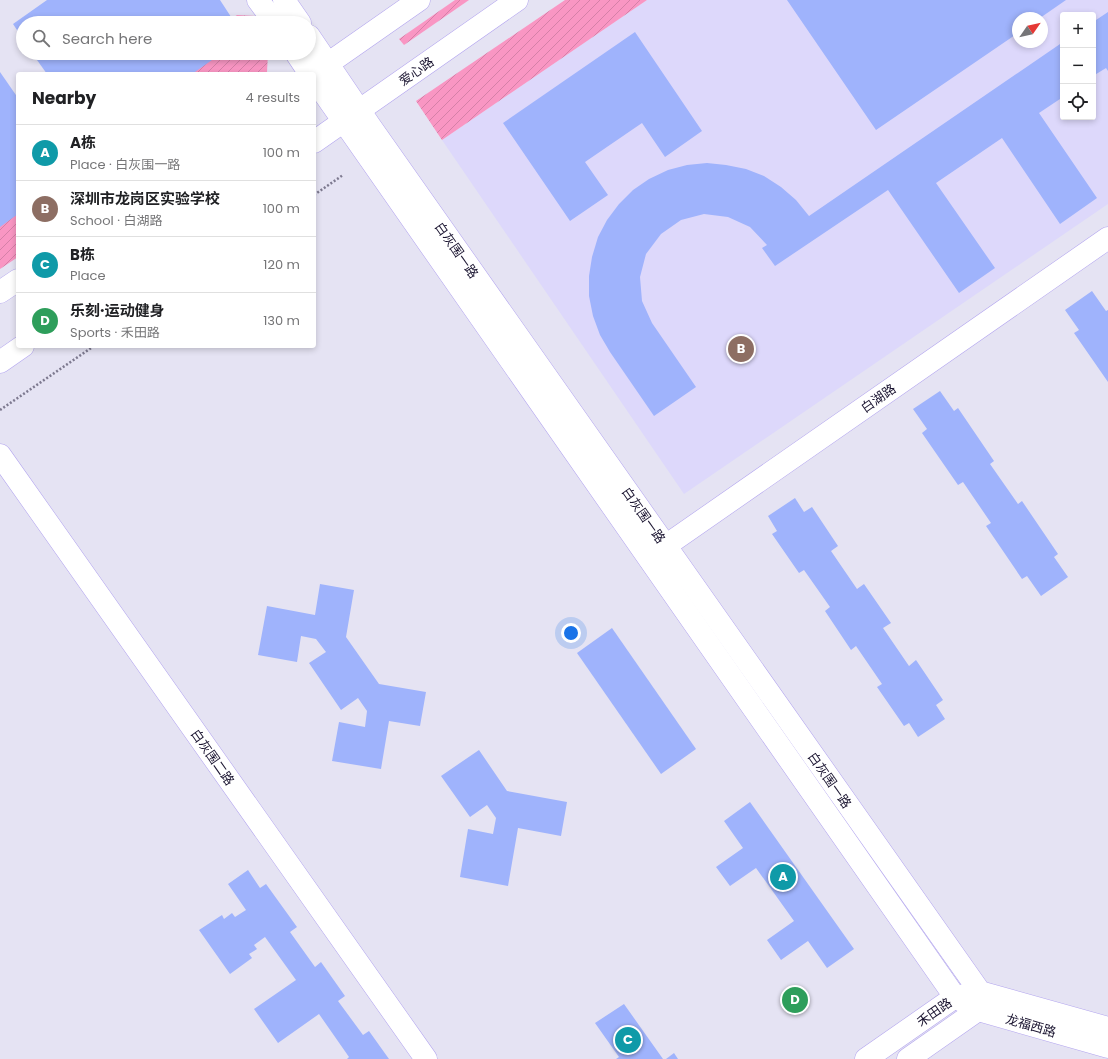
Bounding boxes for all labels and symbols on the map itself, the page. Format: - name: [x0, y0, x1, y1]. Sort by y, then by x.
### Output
- north arrow: [1012, 12, 1048, 48]
- street label: 爱心路: [395, 52, 438, 90]
- street label: 白灰围一路: [430, 218, 483, 282]
- pin: B: [728, 334, 754, 364]
- street label: 白湖路: [857, 379, 900, 417]
- street label: 白灰围一路: [617, 483, 670, 547]
- your location: [561, 623, 581, 643]
- street label: 白灰围二路: [186, 725, 239, 789]
- street label: 白灰围一路: [803, 748, 856, 812]
- pin: A: [770, 862, 796, 892]
- pin: D: [782, 985, 808, 1015]
- street label: 禾田路: [913, 993, 956, 1031]
- street label: 龙福西路: [1003, 1009, 1058, 1042]
- pin: C: [615, 1025, 641, 1055]

